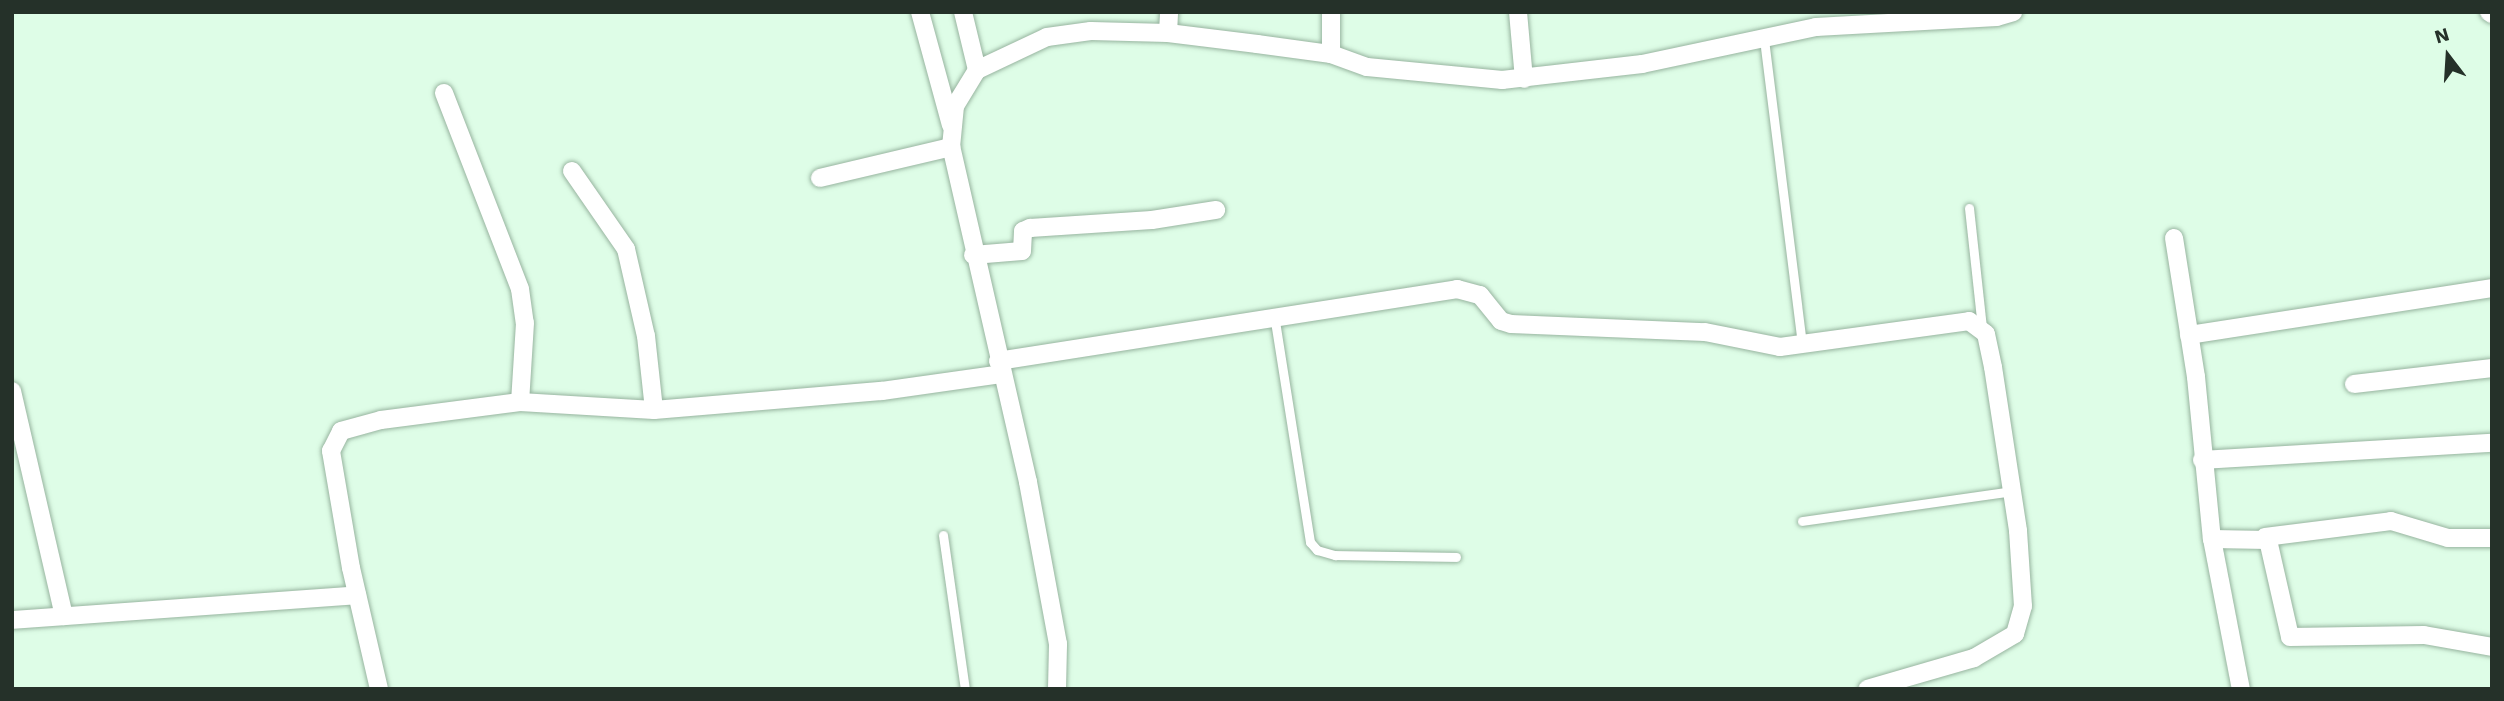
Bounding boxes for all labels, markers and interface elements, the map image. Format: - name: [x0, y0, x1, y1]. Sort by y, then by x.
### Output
- north arrow: [2413, 21, 2483, 91]
- text: N: [2432, 22, 2452, 48]

